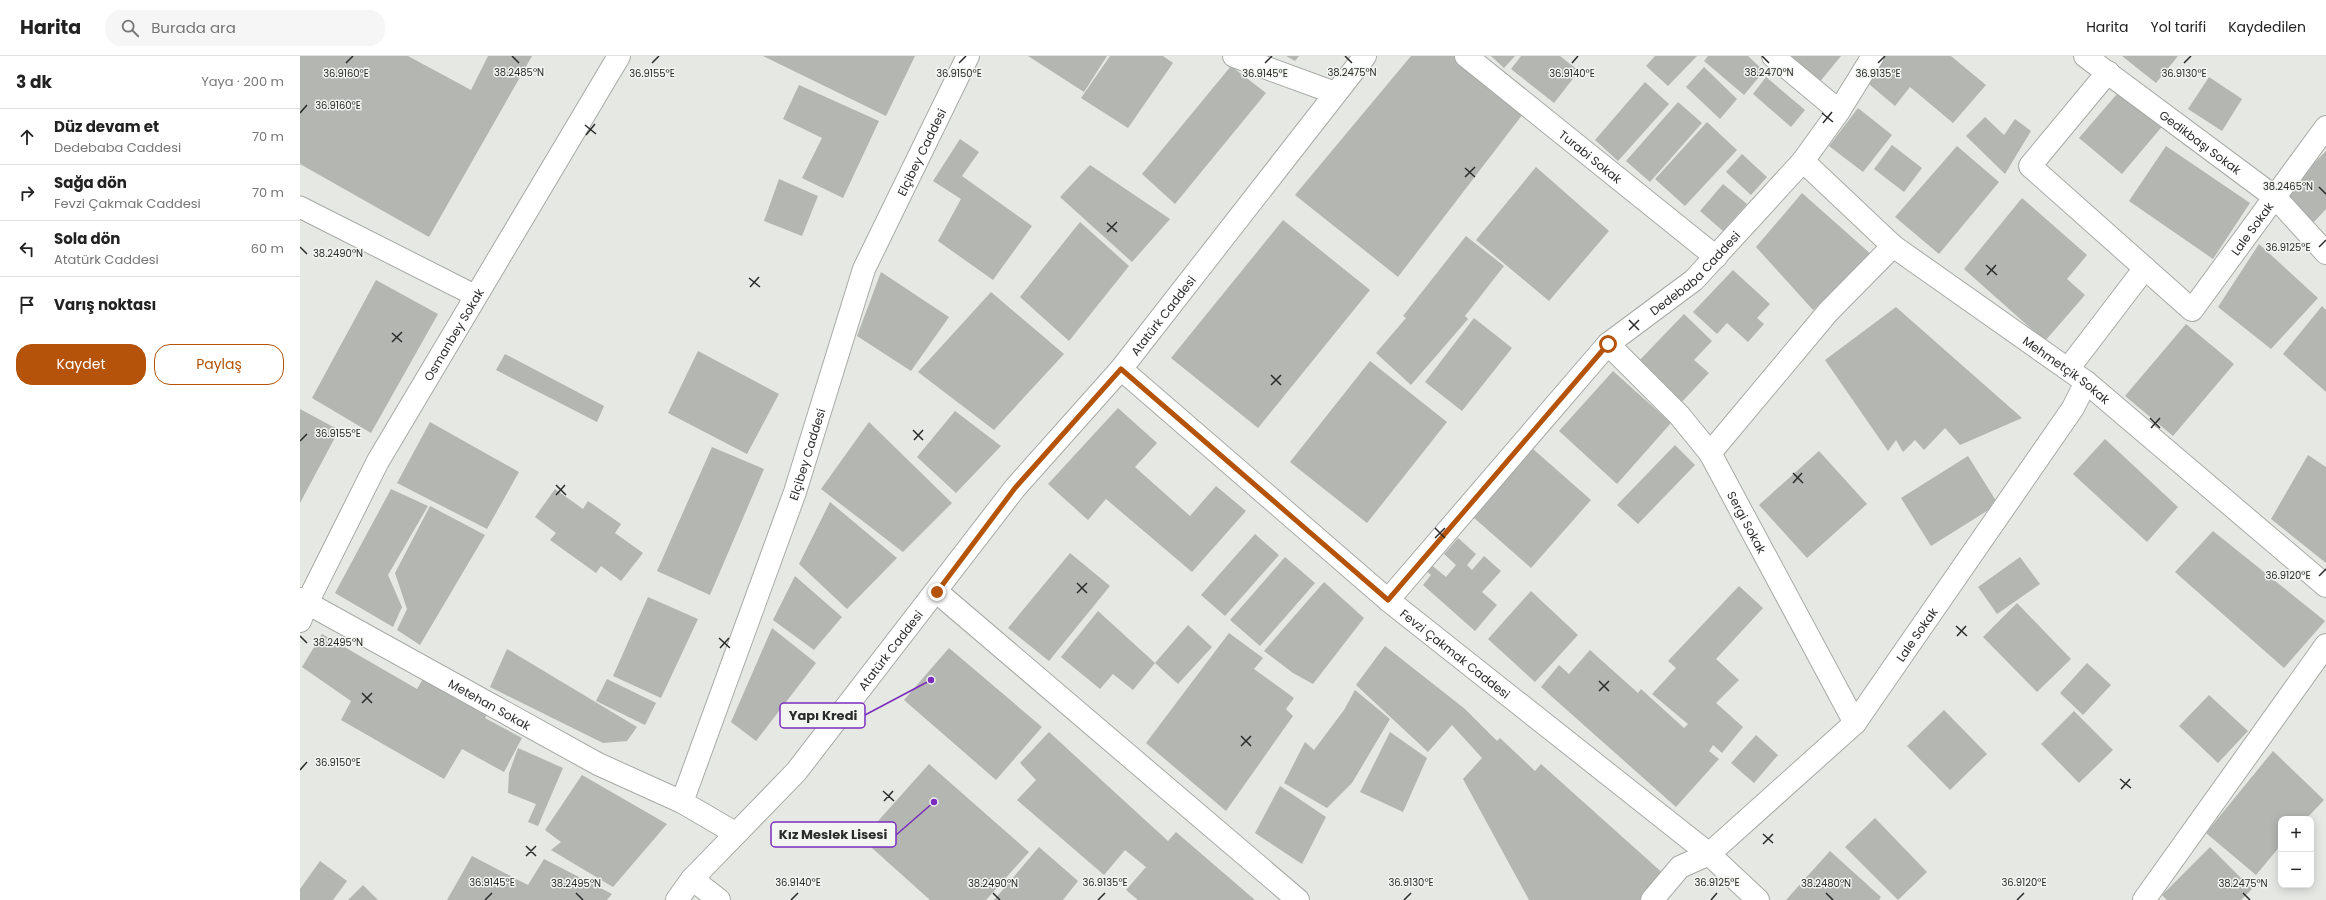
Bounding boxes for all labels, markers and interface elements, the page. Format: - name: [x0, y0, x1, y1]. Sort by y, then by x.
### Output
- search box: [105, 10, 385, 46]
- text: Harita: [20, 14, 81, 41]
- icon: search: [119, 17, 141, 39]
- text: Burada ara: [151, 17, 236, 38]
- text: Harita: [2086, 17, 2129, 37]
- text: Yol tarifi: [2151, 17, 2206, 37]
- text: Kaydedilen: [2228, 17, 2306, 37]
- text: 38.2485°N: [494, 65, 544, 80]
- text: 38.2475°N: [1327, 65, 1377, 80]
- text: 38.2470°N: [1744, 65, 1794, 80]
- text: 36.9160°E: [323, 66, 369, 81]
- text: 36.9155°E: [629, 66, 675, 81]
- text: 36.9150°E: [936, 66, 982, 81]
- text: 36.9145°E: [1242, 66, 1288, 81]
- text: 36.9140°E: [1549, 66, 1595, 81]
- text: 36.9135°E: [1855, 66, 1901, 81]
- text: 36.9130°E: [2161, 66, 2207, 81]
- text: 3 dk: [16, 70, 52, 94]
- text: Yaya · 200 m: [201, 72, 284, 91]
- text: 36.9160°E: [315, 98, 361, 113]
- street label: Elçibey Caddesi: [893, 105, 950, 199]
- street label: Gedikbaşı Sokak: [2156, 106, 2246, 178]
- text: Düz devam et: [54, 116, 159, 137]
- icon: ahead: [16, 126, 38, 148]
- street label: Turabi Sokak: [1556, 126, 1626, 187]
- text: 70 m: [252, 127, 284, 146]
- text: Dedebaba Caddesi: [54, 138, 181, 157]
- text: Sağa dön: [54, 172, 127, 193]
- text: 38.2465°N: [2263, 179, 2313, 194]
- icon: right: [16, 182, 38, 204]
- text: 70 m: [252, 183, 284, 202]
- text: Fevzi Çakmak Caddesi: [54, 194, 201, 213]
- street label: Lale Sokak: [2227, 198, 2277, 259]
- street label: Dedebaba Caddesi: [1646, 227, 1744, 319]
- text: Sola dön: [54, 228, 120, 249]
- icon: left: [16, 238, 38, 260]
- text: 60 m: [251, 239, 284, 258]
- text: 36.9125°E: [2265, 240, 2311, 255]
- text: 38.2490°N: [313, 246, 363, 261]
- text: Atatürk Caddesi: [54, 250, 159, 269]
- street label: Atatürk Caddesi: [1126, 272, 1199, 359]
- street label: Osmanbey Sokak: [419, 284, 488, 384]
- icon: arrive: [16, 294, 38, 316]
- text: Varış noktası: [54, 294, 156, 315]
- street label: Mehmetçik Sokak: [2020, 332, 2115, 408]
- route start: [1599, 335, 1617, 353]
- button: Kaydet: [16, 344, 146, 385]
- button: Paylaş: [154, 344, 284, 385]
- street label: Elçibey Caddesi: [784, 406, 829, 502]
- text: 36.9155°E: [315, 426, 361, 441]
- street label: Sergi Sokak: [1723, 488, 1771, 557]
- text: 36.9120°E: [2265, 568, 2311, 583]
- route end: [928, 583, 946, 601]
- street label: Lale Sokak: [1892, 603, 1942, 665]
- street label: Fevzi Çakmak Caddesi: [1397, 605, 1514, 702]
- street label: Atatürk Caddesi: [854, 606, 926, 694]
- text: 38.2495°N: [313, 635, 363, 650]
- street label: Metehan Sokak: [446, 674, 535, 734]
- callout: Yapı Kredi: [780, 703, 865, 728]
- text: Yapı Kredi: [789, 706, 857, 725]
- text: 36.9150°E: [315, 755, 361, 770]
- map controls: [2278, 816, 2314, 888]
- button: +: [2278, 816, 2314, 852]
- callout: Kız Meslek Lisesi: [771, 822, 896, 847]
- text: Kız Meslek Lisesi: [779, 825, 887, 844]
- button: −: [2278, 852, 2314, 888]
- text: 36.9145°E: [469, 875, 515, 890]
- text: 36.9140°E: [775, 875, 821, 890]
- text: 36.9135°E: [1082, 875, 1128, 890]
- text: 36.9130°E: [1388, 875, 1434, 890]
- text: 36.9125°E: [1694, 875, 1740, 890]
- text: 36.9120°E: [2001, 875, 2047, 890]
- text: 38.2495°N: [551, 876, 601, 891]
- text: 38.2490°N: [968, 876, 1018, 891]
- text: 38.2480°N: [1801, 876, 1851, 891]
- text: 38.2475°N: [2218, 876, 2268, 891]

